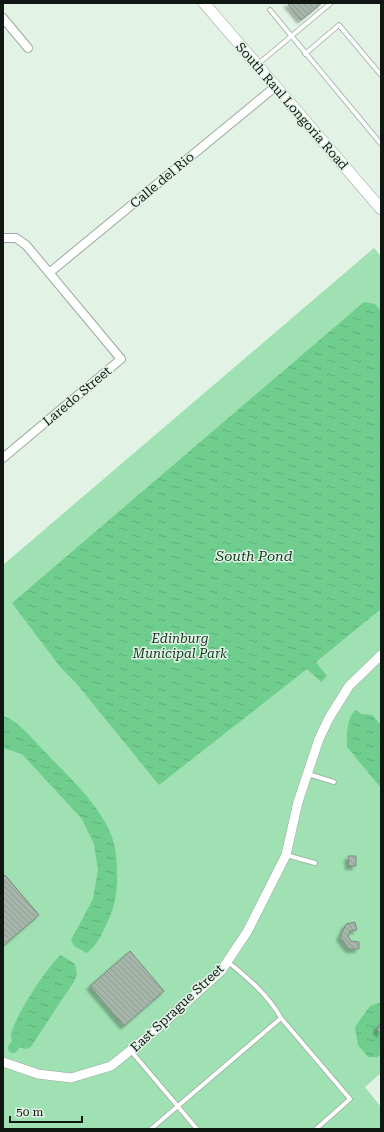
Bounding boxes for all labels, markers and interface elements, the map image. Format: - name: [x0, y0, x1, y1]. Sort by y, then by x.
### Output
- street label: South Raul Longoria Road: [233, 39, 352, 173]
- street label: Calle del Rio: [127, 149, 197, 211]
- street label: Laredo Street: [40, 363, 114, 429]
- water label: South Pond: [215, 548, 293, 564]
- park label: Edinburg Municipal Park: [132, 631, 228, 661]
- street label: East Sprague Street: [127, 961, 227, 1055]
- scale bar: [10, 1098, 82, 1124]
- text: 50 m: [16, 1105, 43, 1119]

